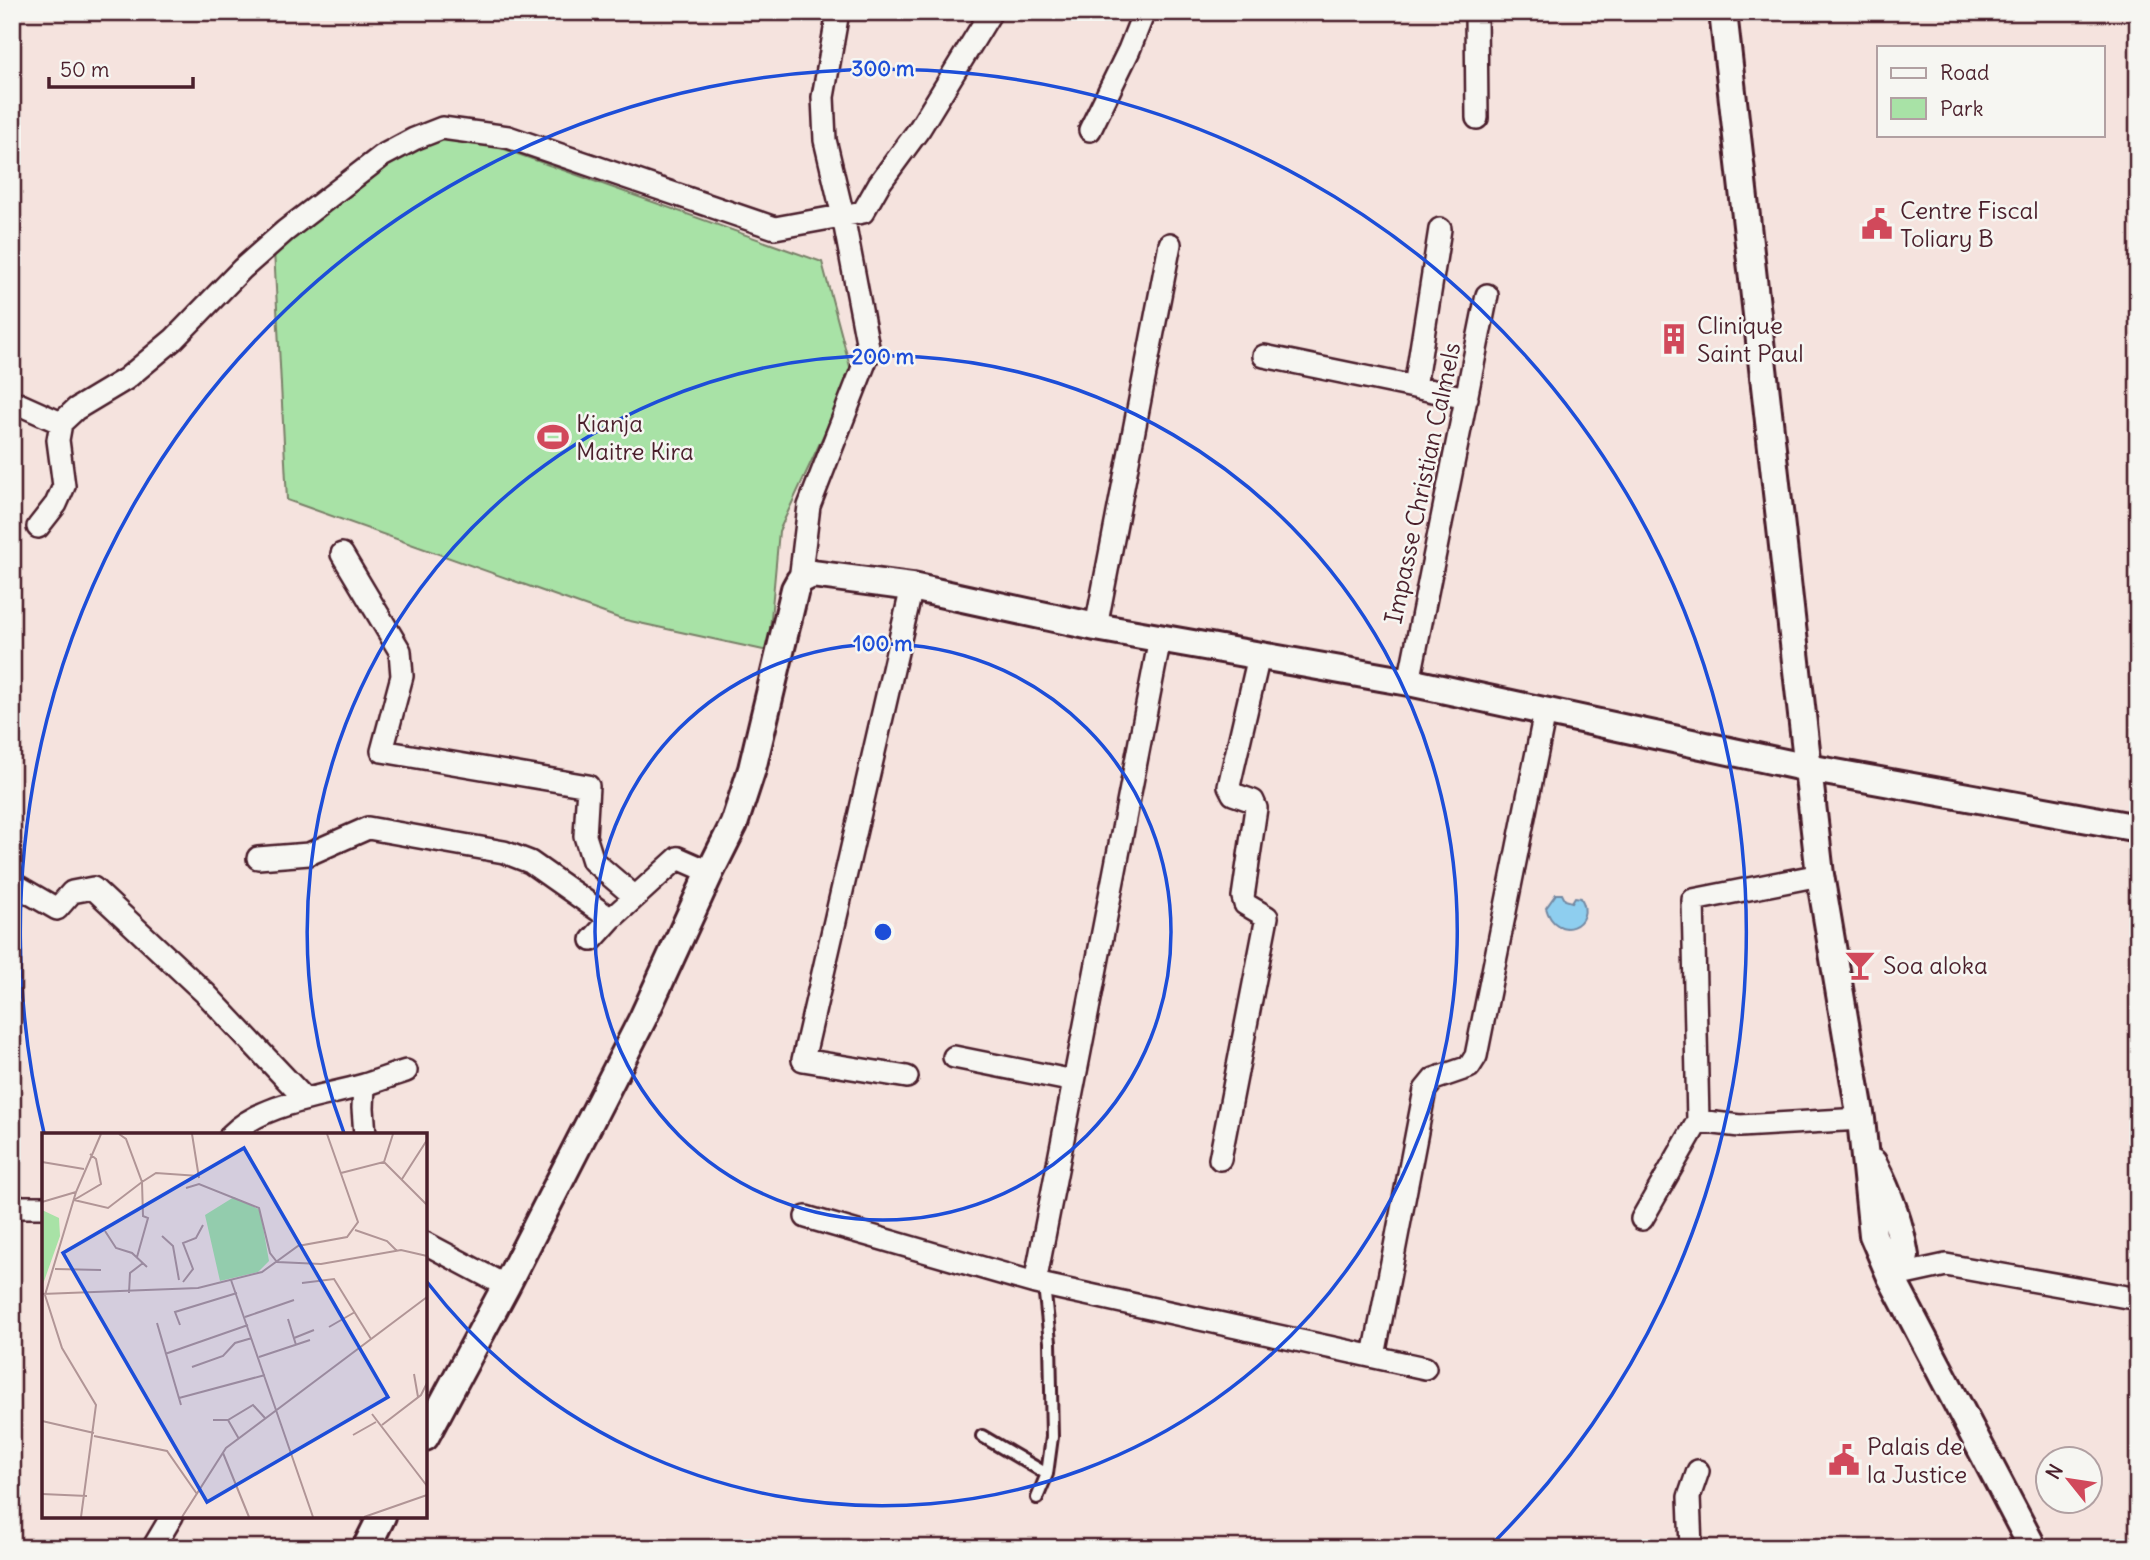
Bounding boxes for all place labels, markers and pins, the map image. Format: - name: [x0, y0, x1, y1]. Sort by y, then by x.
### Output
- place label: Centre Fiscal Toliary B: [1900, 195, 2039, 253]
- public building icon: Centre Fiscal Toliary B: [1860, 207, 1894, 241]
- place label: Clinique Saint Paul: [1697, 310, 1804, 368]
- building icon: Clinique Saint Paul: [1657, 322, 1691, 356]
- place label: Kianja Maitre Kira: [576, 408, 694, 466]
- sports icon: Kianja Maitre Kira: [536, 420, 570, 454]
- centre of rings: [871, 920, 895, 944]
- bar icon: Soa aloka: [1843, 948, 1877, 982]
- place label: Soa aloka: [1883, 950, 1988, 980]
- place label: Palais de la Justice: [1867, 1431, 1967, 1489]
- public building icon: Palais de la Justice: [1827, 1443, 1861, 1477]

